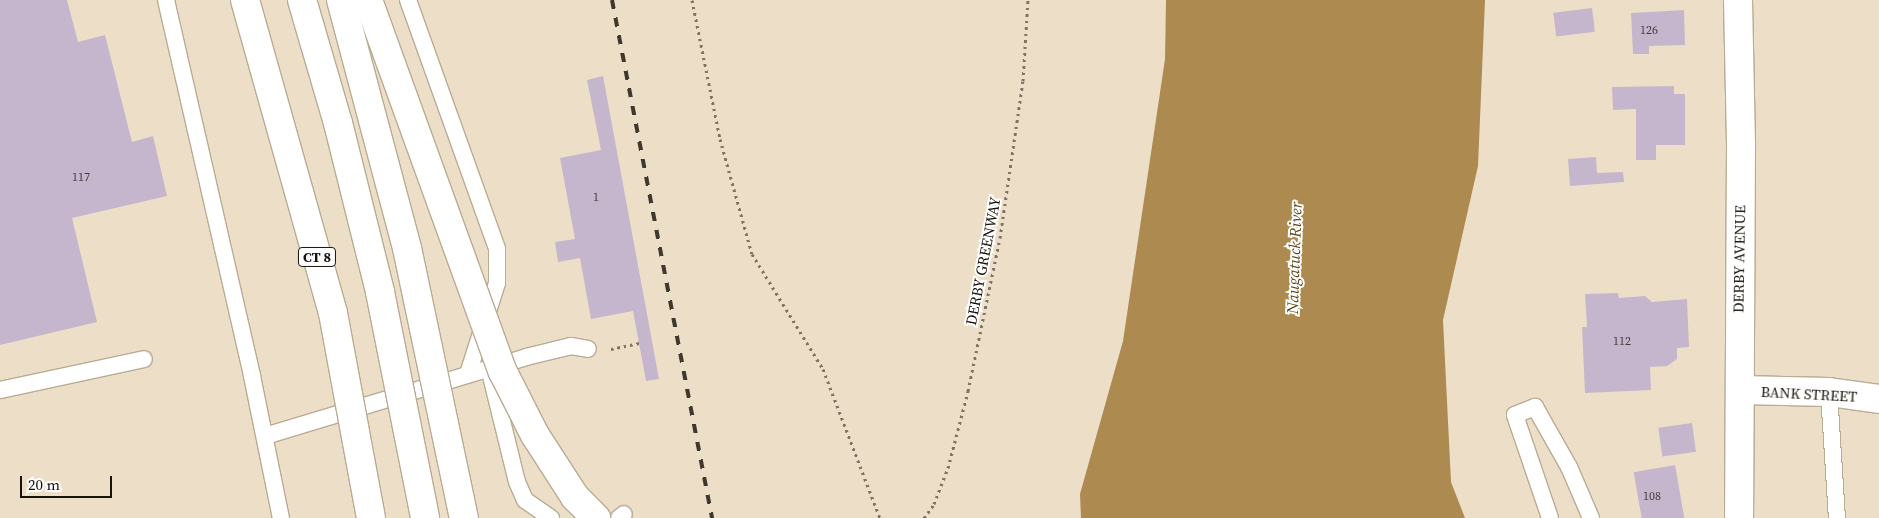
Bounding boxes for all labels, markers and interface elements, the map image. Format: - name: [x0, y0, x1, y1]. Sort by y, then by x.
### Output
- house number: 126: [1640, 24, 1658, 38]
- house number: 117: [72, 171, 90, 185]
- house number: 1: [593, 191, 599, 205]
- street label: DERBY GREENWAY: [962, 195, 1004, 327]
- water label: Naugatuck River: [1282, 202, 1306, 314]
- street label: DERBY AVENUE: [1729, 205, 1749, 313]
- road number: CT 8: [297, 246, 337, 268]
- house number: 112: [1613, 335, 1631, 349]
- street label: BANK STREET: [1760, 382, 1858, 406]
- scale bar: [22, 466, 115, 498]
- text: 20 m: [28, 474, 60, 495]
- house number: 108: [1643, 490, 1661, 504]

